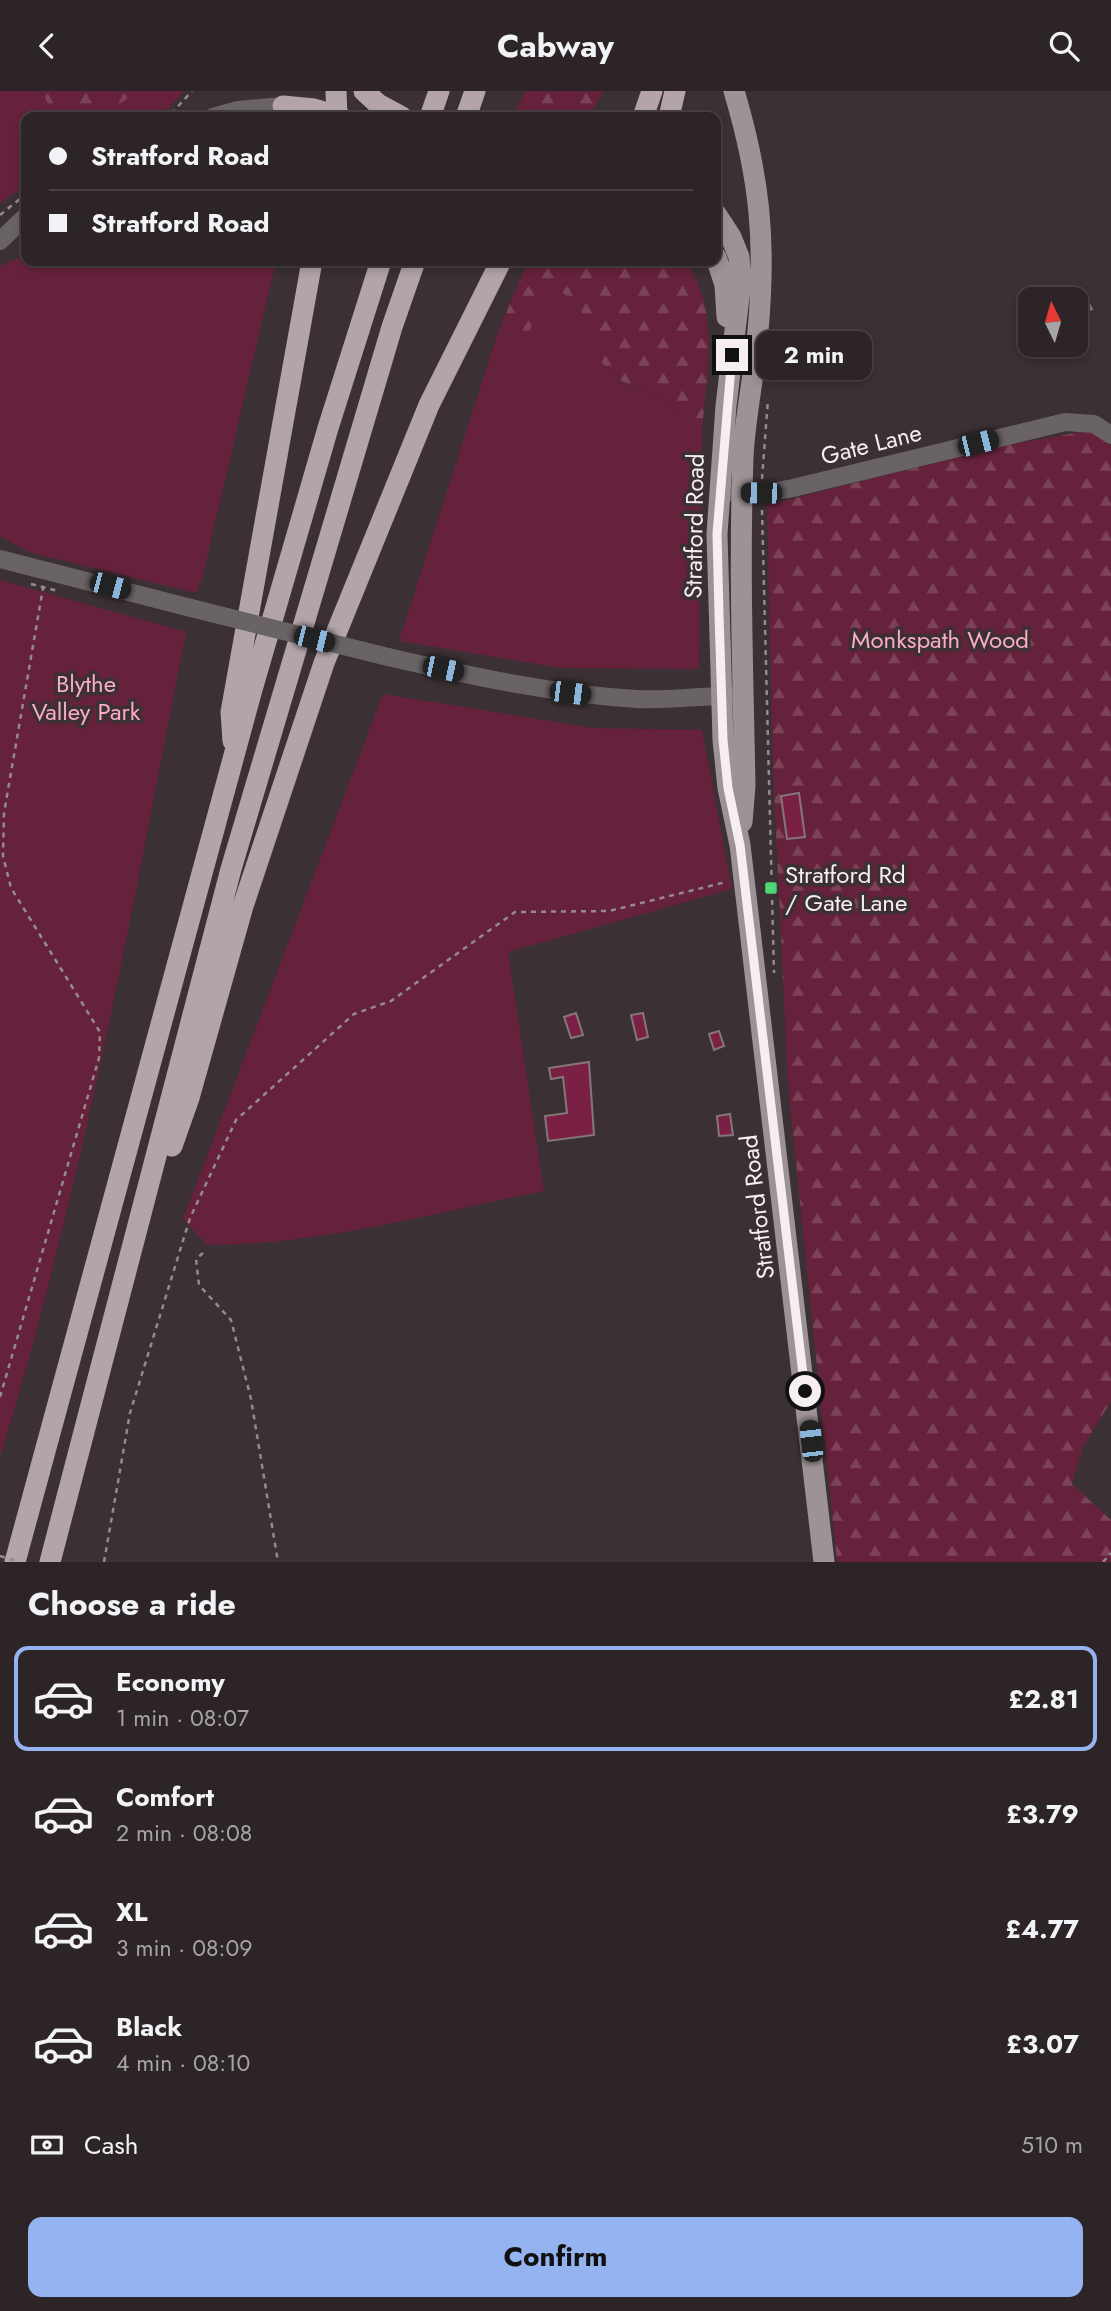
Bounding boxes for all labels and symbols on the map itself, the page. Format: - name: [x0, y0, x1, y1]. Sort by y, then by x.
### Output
- north arrow: [1018, 287, 1088, 357]
- callout: 2 min: [756, 331, 872, 379]
- route end: [716, 339, 748, 371]
- street label: Gate Lane: [817, 415, 925, 473]
- car: [956, 428, 1001, 458]
- street label: Stratford Road: [675, 453, 713, 599]
- car: [740, 482, 783, 504]
- car: [87, 570, 134, 602]
- park label: Monkspath Wood: [851, 622, 1029, 657]
- car: [292, 624, 337, 654]
- car: [421, 654, 466, 684]
- park label: Blythe Valley Park: [32, 666, 141, 729]
- car: [548, 680, 593, 706]
- place label: Stratford Rd / Gate Lane: [785, 857, 907, 920]
- marker: Stratford Rd / Gate Lane: [763, 880, 779, 896]
- street label: Stratford Road: [731, 1133, 783, 1281]
- route start: [789, 1375, 821, 1407]
- car: [799, 1419, 824, 1463]

